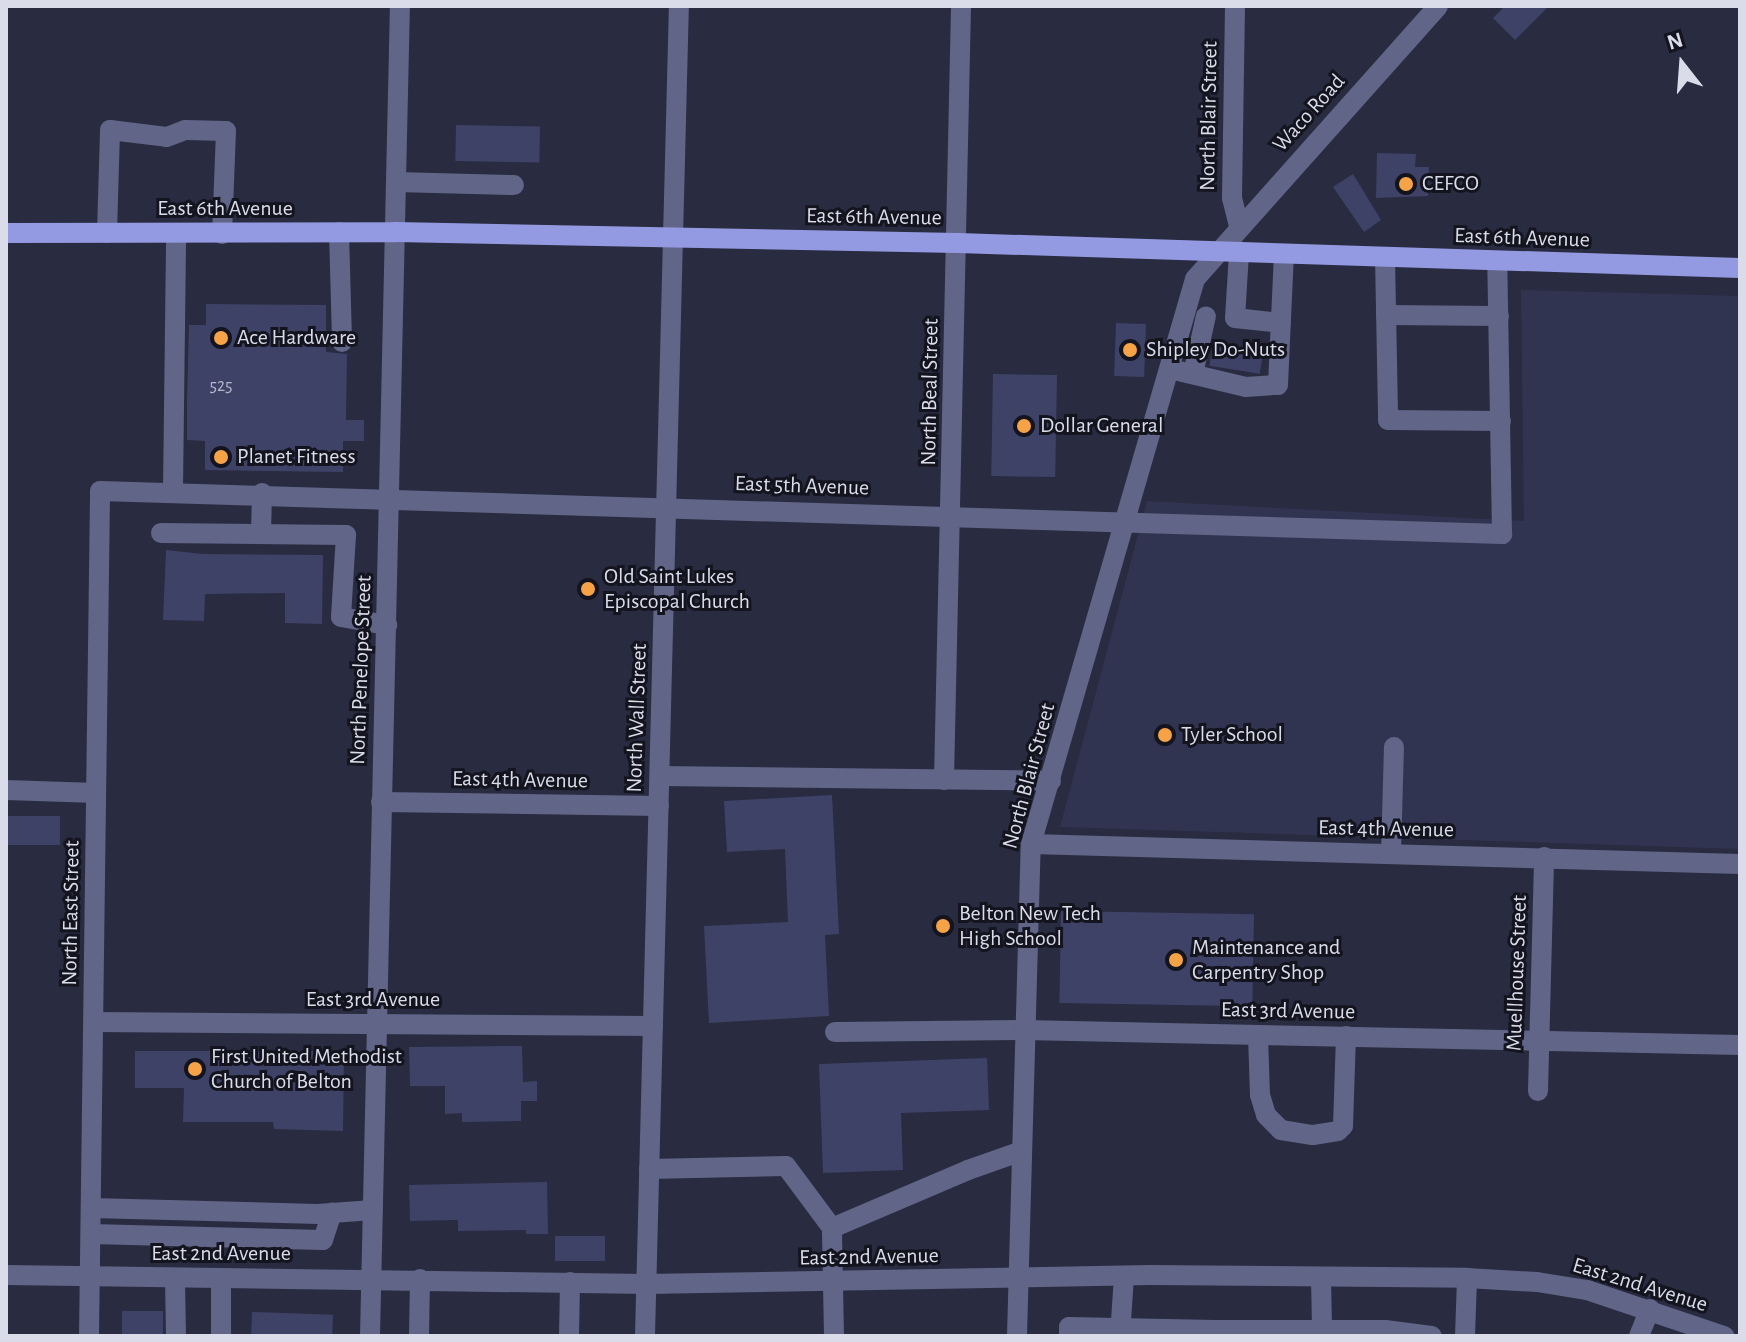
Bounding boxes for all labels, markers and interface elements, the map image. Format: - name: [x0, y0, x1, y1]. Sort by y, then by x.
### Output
- north arrow: [1642, 24, 1722, 104]
- text: N: [1664, 28, 1686, 54]
- street label: North Blair Street: [1194, 41, 1224, 191]
- street label: Waco Road: [1267, 69, 1351, 157]
- place label: CEFCO: [1422, 171, 1479, 197]
- marker: CEFCO: [1397, 175, 1415, 193]
- street label: East 6th Avenue: [157, 196, 293, 222]
- street label: East 6th Avenue: [806, 203, 942, 231]
- street label: East 6th Avenue: [1454, 222, 1590, 254]
- street label: North Beal Street: [916, 318, 944, 466]
- place label: Ace Hardware: [237, 325, 356, 351]
- marker: Ace Hardware: [212, 329, 230, 347]
- place label: Shipley Do-Nuts: [1146, 337, 1285, 363]
- marker: Shipley Do-Nuts: [1121, 341, 1139, 359]
- house number: 525: [209, 375, 233, 397]
- place label: Dollar General: [1040, 413, 1163, 439]
- marker: Dollar General: [1015, 417, 1033, 435]
- place label: Planet Fitness: [237, 444, 356, 470]
- marker: Planet Fitness: [212, 448, 230, 466]
- street label: East 5th Avenue: [734, 470, 870, 502]
- place label: Old Saint Lukes Episcopal Church: [604, 563, 750, 614]
- street label: North Penelope Street: [345, 575, 377, 765]
- marker: Old Saint Lukes Episcopal Church: [579, 580, 597, 598]
- street label: North Wall Street: [621, 643, 653, 793]
- street label: North Blair Street: [997, 700, 1061, 852]
- place label: Tyler School: [1181, 722, 1283, 748]
- marker: Tyler School: [1156, 726, 1174, 744]
- street label: East 4th Avenue: [452, 766, 588, 794]
- street label: East 4th Avenue: [1318, 815, 1454, 843]
- street label: North East Street: [57, 840, 85, 986]
- street label: Muellhouse Street: [1501, 894, 1533, 1052]
- place label: Belton New Tech High School: [959, 900, 1101, 952]
- marker: Belton New Tech High School: [934, 917, 952, 935]
- place label: Maintenance and Carpentry Shop: [1192, 934, 1340, 986]
- marker: Maintenance and Carpentry Shop: [1167, 951, 1185, 969]
- street label: East 3rd Avenue: [306, 987, 440, 1013]
- street label: East 3rd Avenue: [1221, 997, 1355, 1025]
- place label: First United Methodist Church of Belton: [211, 1043, 402, 1094]
- marker: First United Methodist Church of Belton: [186, 1060, 204, 1078]
- street label: East 2nd Avenue: [151, 1241, 291, 1267]
- street label: East 2nd Avenue: [799, 1243, 939, 1271]
- street label: East 2nd Avenue: [1569, 1252, 1711, 1318]

